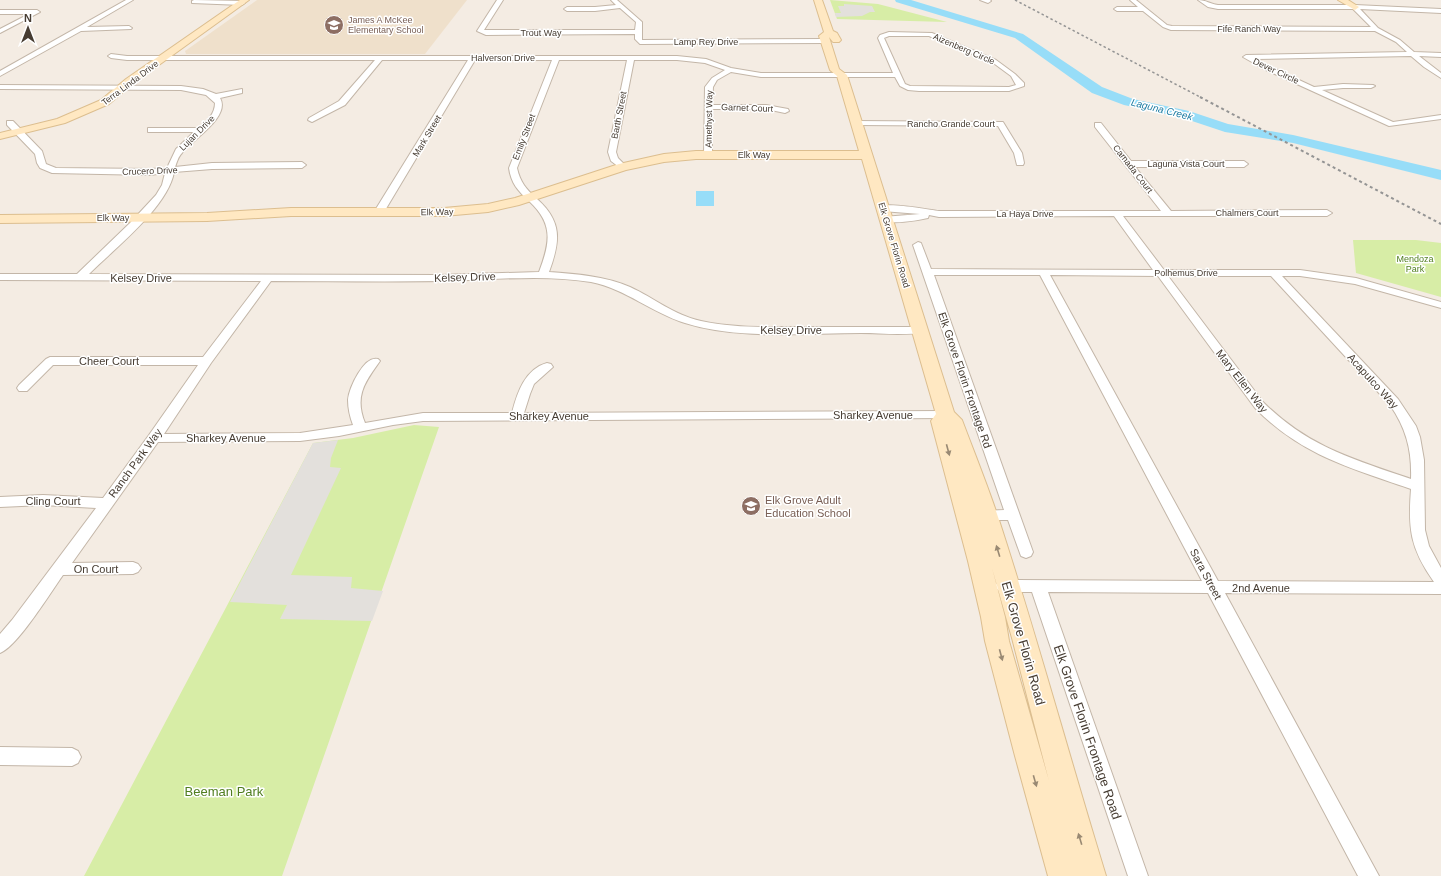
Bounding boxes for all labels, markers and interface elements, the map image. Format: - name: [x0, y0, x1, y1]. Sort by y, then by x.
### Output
- north arrow: [8, 8, 48, 48]
- text: N: [24, 12, 32, 24]
- school or university icon: James A McKee Elementary School: [323, 14, 345, 36]
- place label: James A McKee Elementary School: [348, 15, 424, 35]
- street label: Fife Ranch Way: [1217, 24, 1281, 34]
- street label: Trout Way: [521, 28, 562, 38]
- street label: Aizenberg Circle: [932, 31, 996, 67]
- street label: Lamp Rey Drive: [674, 37, 738, 47]
- street label: Halverson Drive: [471, 53, 535, 63]
- street label: Dever Circle: [1251, 56, 1301, 86]
- street label: Terra Linda Drive: [100, 58, 160, 108]
- street label: Barth Street: [610, 90, 629, 140]
- street label: Amethyst Way: [703, 90, 715, 148]
- water label: Laguna Creek: [1130, 97, 1195, 123]
- street label: Garnet Court: [721, 102, 774, 114]
- street label: Emily Street: [511, 112, 538, 161]
- street label: Lujan Drive: [177, 113, 217, 153]
- street label: Mark Street: [411, 113, 444, 159]
- street label: Rancho Grande Court: [907, 119, 996, 129]
- street label: Camada Court: [1111, 143, 1155, 196]
- street label: Elk Way: [738, 150, 771, 160]
- street label: Laguna Vista Court: [1148, 159, 1225, 169]
- street label: Crucero Drive: [122, 165, 178, 177]
- street label: Elk Grove Florin Road: [876, 201, 912, 289]
- street label: Elk Way: [421, 207, 454, 217]
- street label: Chalmers Court: [1215, 208, 1279, 218]
- street label: La Haya Drive: [996, 209, 1054, 219]
- street label: Elk Way: [97, 213, 130, 223]
- park label: Mendoza Park: [1396, 254, 1434, 274]
- street label: Polhemus Drive: [1154, 268, 1218, 278]
- street label: Kelsey Drive: [434, 270, 496, 284]
- street label: Kelsey Drive: [110, 272, 172, 284]
- street label: Elk Grove Florin Frontage Rd: [936, 310, 994, 450]
- street label: Kelsey Drive: [760, 324, 822, 336]
- street label: Mary Ellen Way: [1214, 347, 1271, 415]
- street label: Acapulco Way: [1345, 351, 1401, 411]
- street label: Cheer Court: [79, 355, 139, 367]
- street label: Sharkey Avenue: [833, 409, 913, 421]
- street label: Sharkey Avenue: [509, 410, 589, 422]
- street label: Ranch Park Way: [106, 426, 164, 500]
- street label: Sharkey Avenue: [186, 432, 266, 444]
- one-way arrow: [945, 444, 951, 457]
- place label: Elk Grove Adult Education School: [765, 494, 851, 519]
- street label: Cling Court: [25, 495, 81, 507]
- school or university icon: Elk Grove Adult Education School: [740, 495, 762, 517]
- one-way arrow: [995, 544, 1001, 556]
- street label: Sara Street: [1188, 547, 1224, 601]
- street label: On Court: [74, 563, 118, 575]
- street label: Elk Grove Florin Road: [999, 580, 1048, 707]
- street label: 2nd Avenue: [1232, 582, 1290, 594]
- street label: Elk Grove Florin Frontage Road: [1051, 643, 1124, 821]
- one-way arrow: [998, 649, 1004, 661]
- one-way arrow: [1032, 775, 1038, 787]
- park label: Beeman Park: [185, 784, 264, 799]
- one-way arrow: [1077, 832, 1083, 844]

